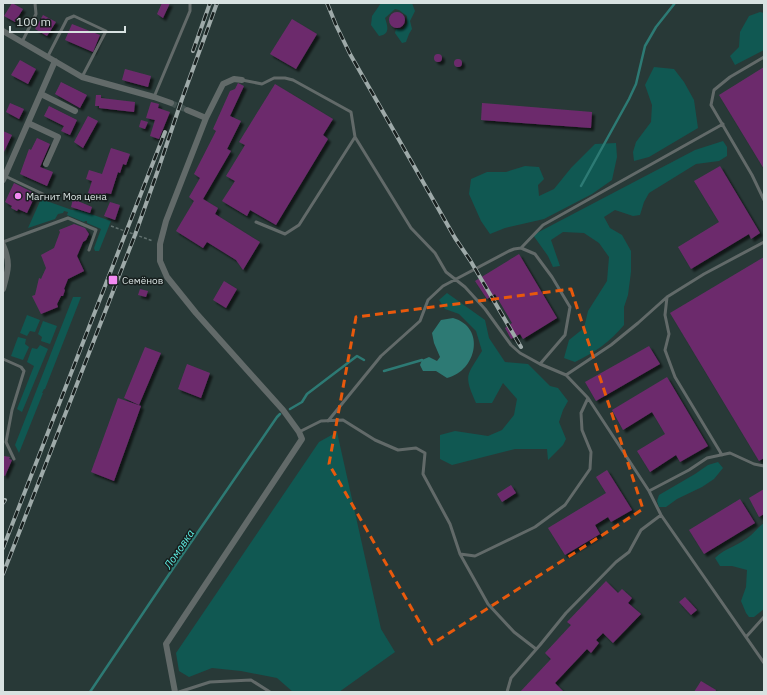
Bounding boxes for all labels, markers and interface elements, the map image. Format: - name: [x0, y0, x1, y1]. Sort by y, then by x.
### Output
- scale bar: [10, 8, 125, 34]
- text: 100 m: [16, 14, 51, 29]
- place label: Магнит Моя цена: [26, 190, 107, 203]
- marker: Магнит Моя цена: [13, 191, 23, 201]
- marker: Семёнов: [107, 274, 119, 286]
- place label: Семёнов: [122, 274, 163, 287]
- water label: Ломовка: [160, 527, 197, 572]

